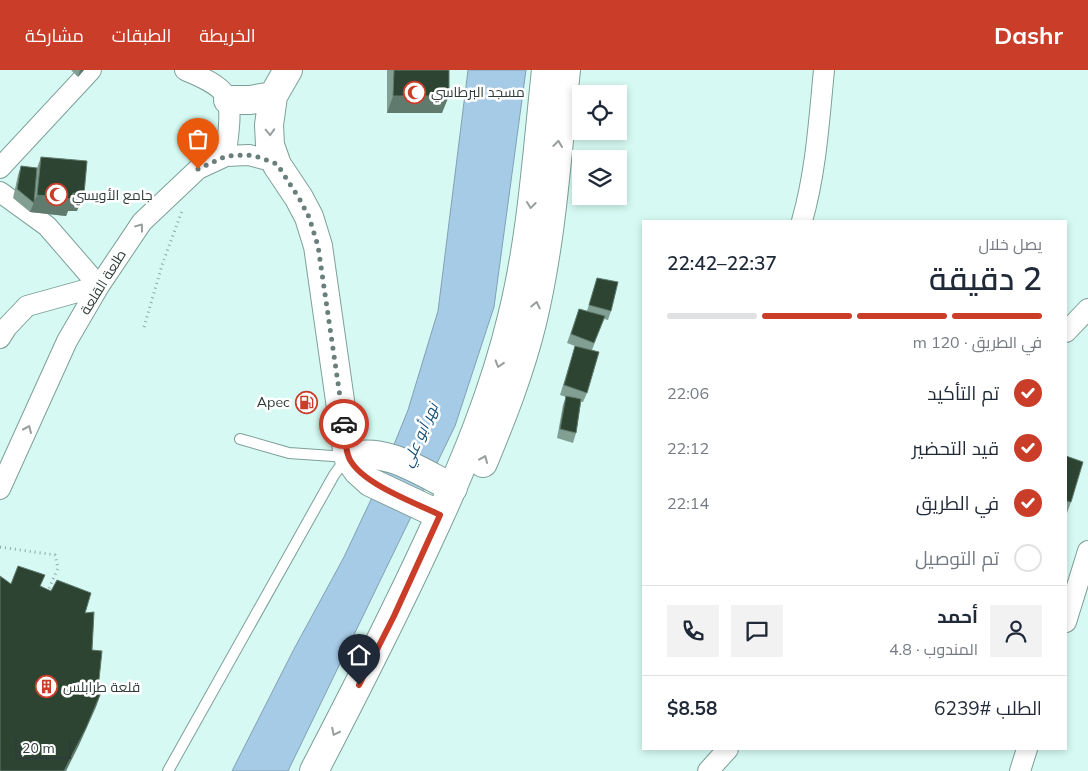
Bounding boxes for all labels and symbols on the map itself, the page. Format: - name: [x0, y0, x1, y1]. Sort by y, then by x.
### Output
- mosque icon: مسجد البرطاسي: [403, 80, 427, 104]
- place label: مسجد البرطاسي: [431, 83, 525, 103]
- pin: [177, 118, 219, 169]
- one-way arrow: [264, 128, 275, 136]
- one-way arrow: [552, 140, 563, 148]
- mosque icon: جامع الأويسي: [44, 183, 68, 207]
- place label: جامع الأويسي: [72, 186, 153, 206]
- one-way arrow: [526, 202, 537, 210]
- one-way arrow: [134, 223, 143, 232]
- street label: طلعة القلعة: [76, 246, 130, 318]
- one-way arrow: [530, 300, 540, 309]
- one-way arrow: [495, 360, 505, 368]
- fuel station icon: Apec: [294, 390, 318, 414]
- place label: Apec: [257, 393, 290, 411]
- water label: نهر أبو علي: [397, 398, 446, 471]
- courier: [319, 399, 369, 449]
- one-way arrow: [22, 425, 32, 434]
- one-way arrow: [478, 455, 489, 464]
- pin: [338, 634, 380, 685]
- building icon: قلعة طرابلس: [35, 675, 59, 699]
- place label: قلعة طرابلس: [63, 678, 140, 696]
- one-way arrow: [331, 726, 341, 735]
- scale bar: [15, 736, 71, 759]

